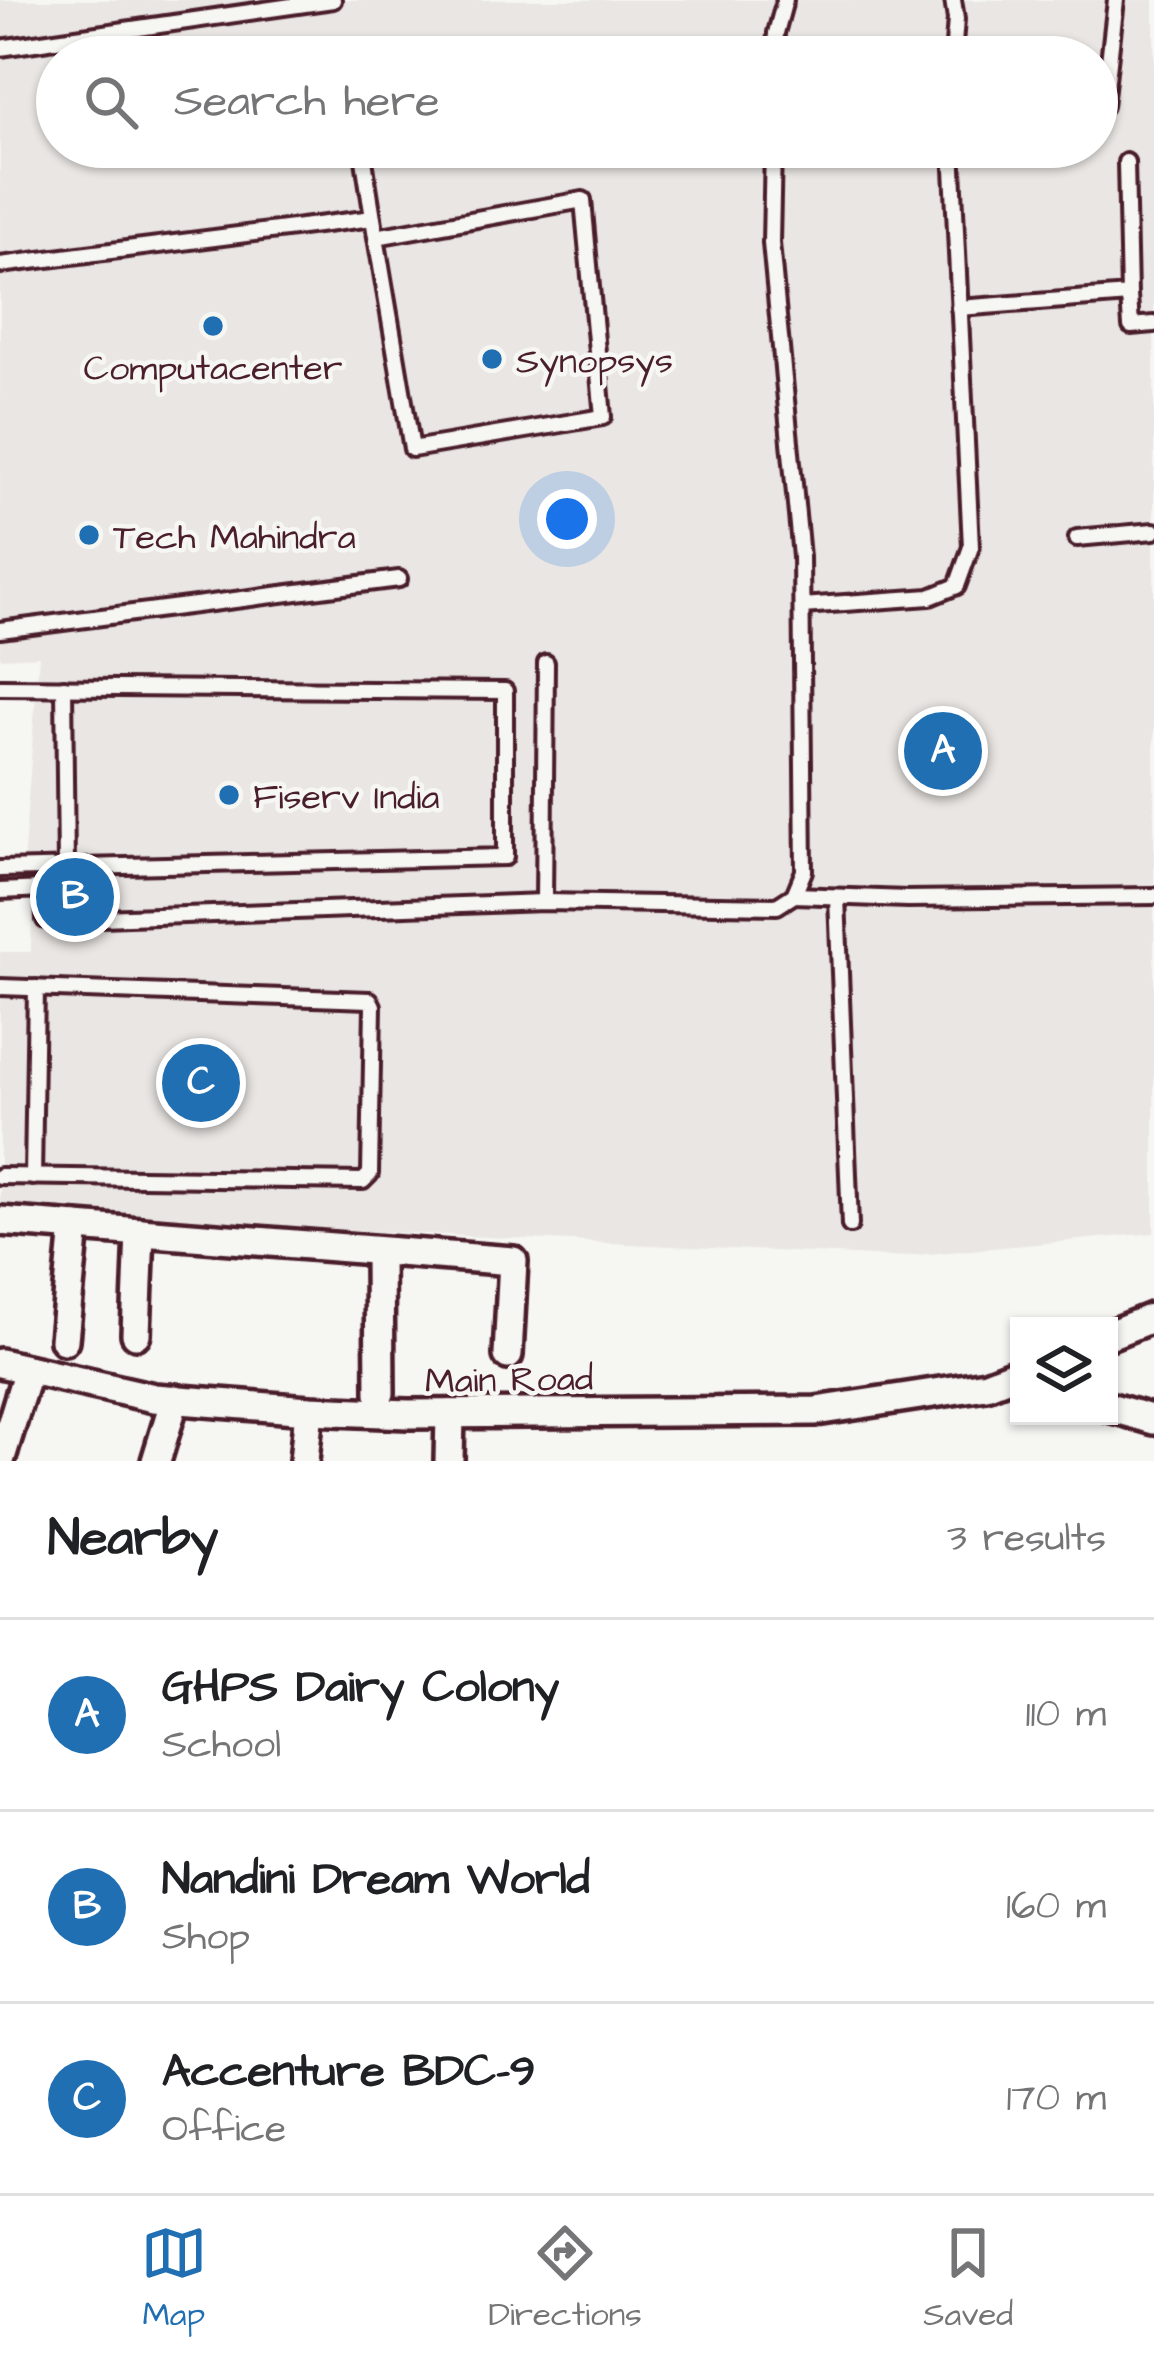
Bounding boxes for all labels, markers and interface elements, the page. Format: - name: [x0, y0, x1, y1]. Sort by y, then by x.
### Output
- search box: [36, 36, 1118, 168]
- icon: search: [78, 69, 144, 135]
- text: Search here: [174, 71, 440, 133]
- marker: Computacenter: [200, 313, 226, 339]
- place label: Synopsys: [516, 336, 673, 387]
- place label: Computacenter: [83, 343, 343, 394]
- marker: Synopsys: [479, 346, 505, 372]
- your location: [537, 489, 597, 549]
- place label: Tech Mahindra: [113, 512, 356, 563]
- marker: Tech Mahindra: [76, 522, 102, 548]
- pin: A: [904, 706, 982, 796]
- place label: Fiserv India: [253, 772, 440, 823]
- marker: Fiserv India: [216, 782, 242, 808]
- pin: B: [36, 852, 114, 942]
- pin: C: [162, 1038, 240, 1128]
- map controls: [1010, 1317, 1118, 1425]
- button: layers: [1010, 1317, 1118, 1425]
- street label: Main Road: [424, 1354, 594, 1407]
- text: Nearby: [48, 1504, 218, 1575]
- text: 3 results: [947, 1512, 1106, 1566]
- text: GHPS Dairy Colony: [162, 1657, 559, 1719]
- text: A: [75, 1688, 99, 1742]
- text: 110 m: [1025, 1688, 1106, 1742]
- text: School: [162, 1719, 281, 1773]
- text: Nandini Dream World: [162, 1849, 590, 1911]
- text: B: [73, 1880, 101, 1934]
- text: 160 m: [1006, 1880, 1106, 1934]
- text: Shop: [162, 1911, 250, 1965]
- text: Accenture BDC-9: [162, 2041, 536, 2103]
- text: C: [73, 2072, 101, 2126]
- text: 170 m: [1006, 2072, 1106, 2126]
- text: Office: [162, 2103, 286, 2157]
- tab: Map: [141, 2220, 207, 2338]
- tab: Directions: [488, 2220, 642, 2338]
- tab: Saved: [923, 2220, 1013, 2338]

